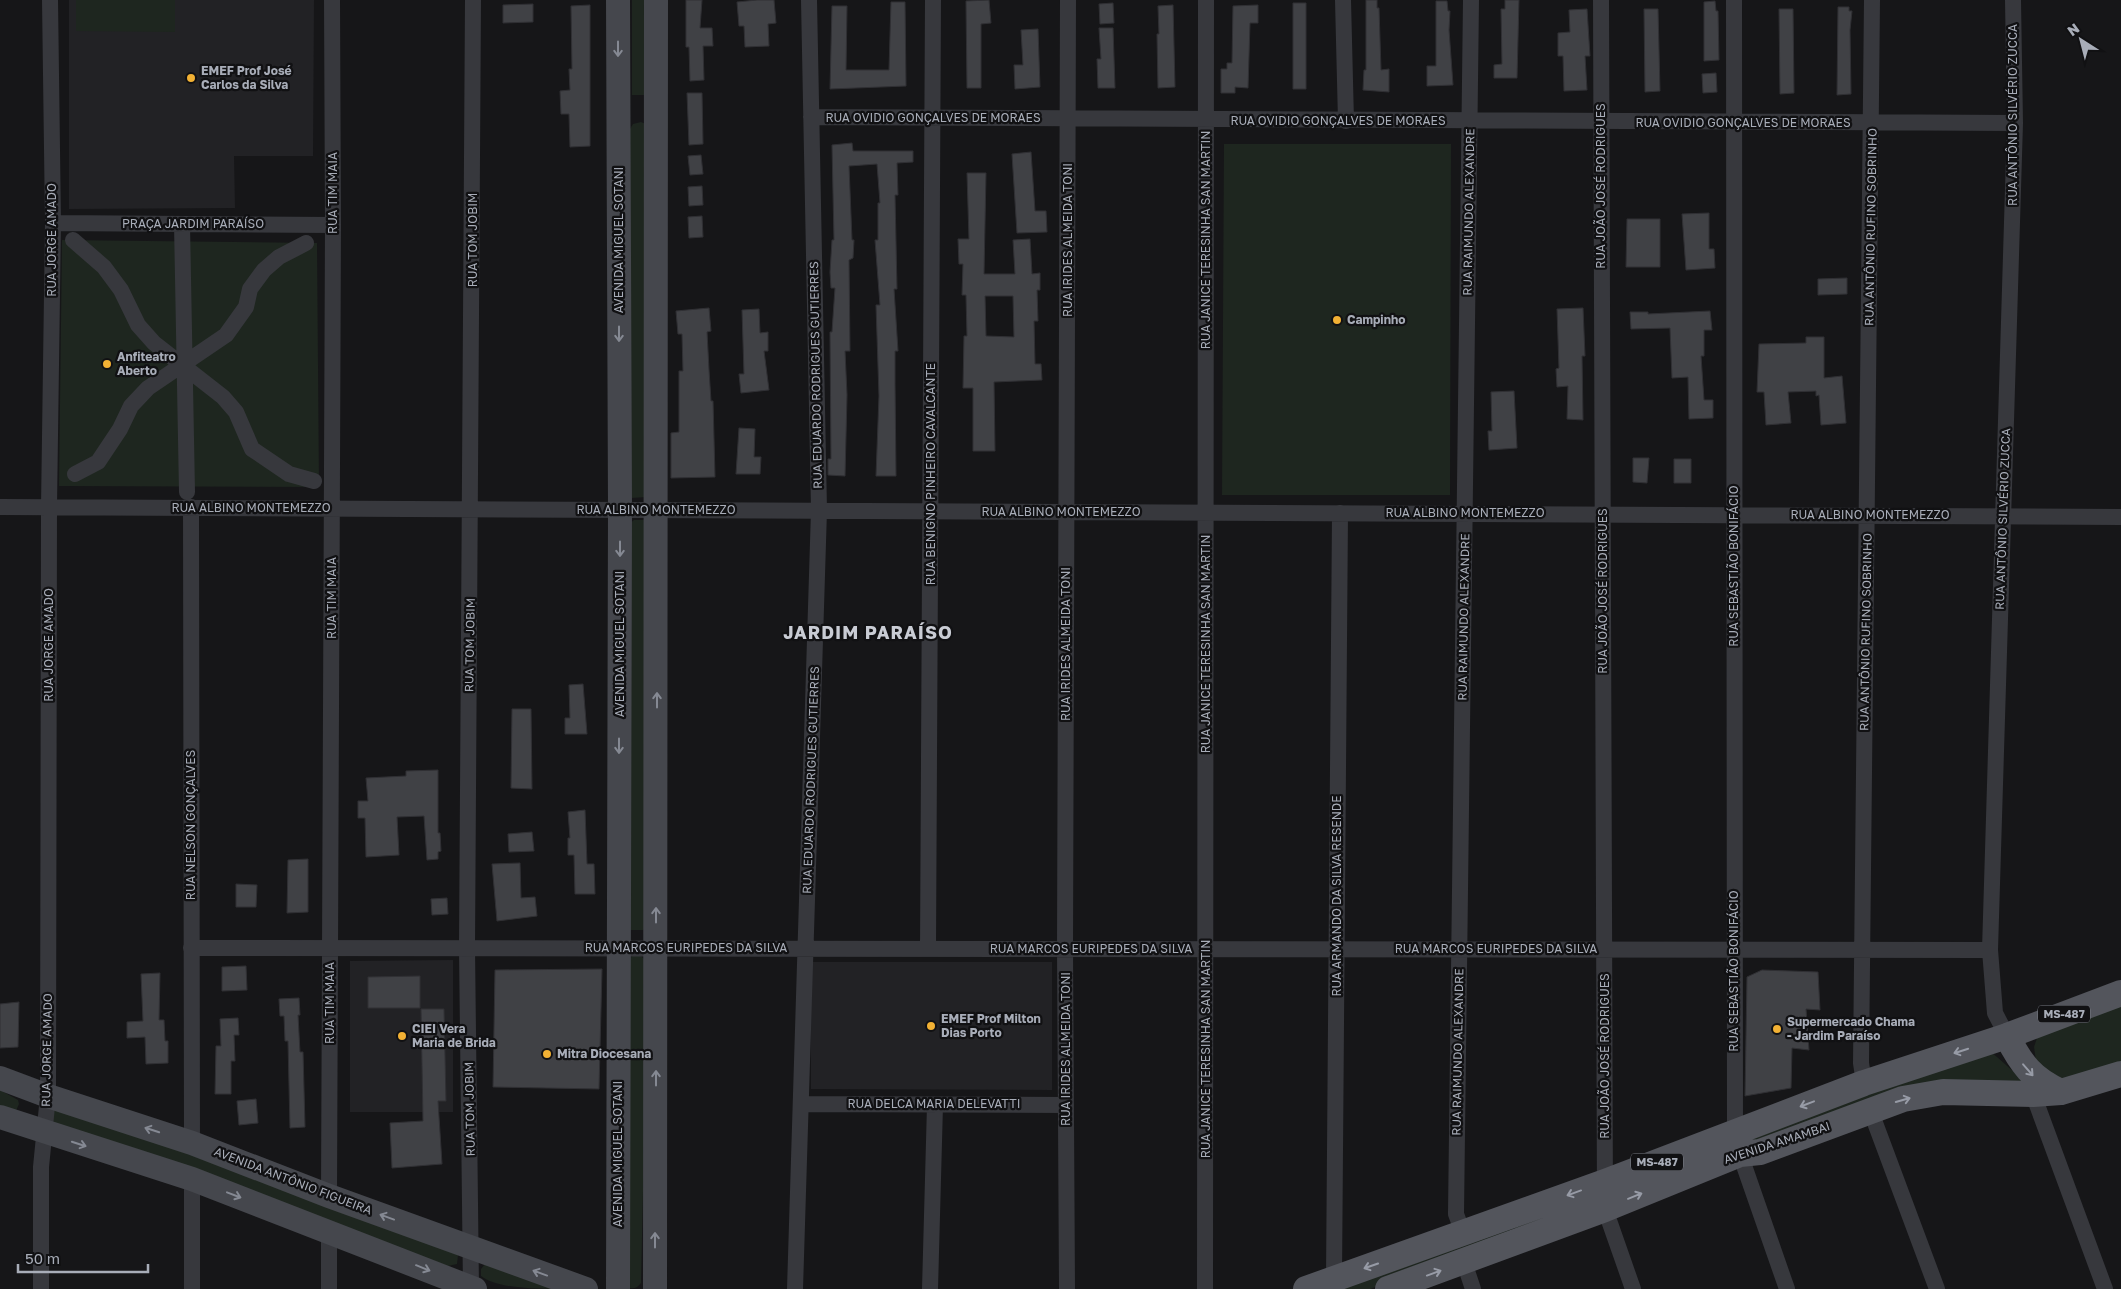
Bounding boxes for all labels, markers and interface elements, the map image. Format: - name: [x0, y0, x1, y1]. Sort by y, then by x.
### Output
- north arrow: [2056, 15, 2106, 65]
- text: N: [2064, 19, 2082, 39]
- street label: RUA ANTÔNIO SILVÉRIO ZUCCA: [2005, 24, 2020, 206]
- one-way arrow: [613, 40, 623, 56]
- place label: EMEF Prof José Carlos da Silva: [201, 63, 292, 92]
- marker: EMEF Prof José Carlos da Silva: [185, 72, 197, 84]
- street label: RUA JOÃO JOSÉ RODRIGUES: [1593, 103, 1608, 269]
- street label: RUA OVIDIO GONÇALVES DE MORAES: [825, 110, 1041, 125]
- street label: RUA OVIDIO GONÇALVES DE MORAES: [1230, 113, 1446, 128]
- street label: RUA OVIDIO GONÇALVES DE MORAES: [1635, 115, 1851, 130]
- street label: RUA RAIMUNDO ALEXANDRE: [1460, 128, 1477, 296]
- street label: RUA ANTÔNIO RUFINO SOBRINHO: [1861, 128, 1880, 326]
- street label: RUA JANICE TERESINHA SAN MARTIN: [1198, 131, 1213, 349]
- street label: RUA TIM MAIA: [325, 152, 340, 234]
- street label: RUA IRIDES ALMEIDA TONI: [1060, 163, 1075, 317]
- street label: AVENIDA MIGUEL SOTANI: [611, 167, 626, 313]
- street label: RUA JORGE AMADO: [44, 183, 59, 297]
- street label: RUA TOM JOBIM: [465, 193, 480, 287]
- street label: PRAÇA JARDIM PARAÍSO: [122, 216, 264, 231]
- street label: RUA EDUARDO RODRIGUES GUTIERRES: [806, 261, 825, 489]
- place label: Campinho: [1347, 312, 1405, 327]
- marker: Campinho: [1331, 314, 1343, 326]
- one-way arrow: [614, 325, 624, 341]
- place label: Anfiteatro Aberto: [117, 349, 176, 378]
- marker: Anfiteatro Aberto: [101, 358, 113, 370]
- street label: RUA BENIGNO PINHEIRO CAVALCANTE: [923, 363, 938, 585]
- street label: RUA ANTÔNIO SILVÉRIO ZUCCA: [1992, 428, 2013, 610]
- street label: RUA SEBASTIÃO BONIFÁCIO: [1726, 485, 1741, 647]
- street label: RUA ALBINO MONTEMEZZO: [171, 500, 331, 515]
- street label: RUA ALBINO MONTEMEZZO: [576, 502, 736, 517]
- street label: RUA ALBINO MONTEMEZZO: [981, 504, 1141, 519]
- street label: RUA ALBINO MONTEMEZZO: [1385, 505, 1545, 520]
- street label: RUA ALBINO MONTEMEZZO: [1790, 507, 1950, 522]
- street label: RUA JOÃO JOSÉ RODRIGUES: [1595, 508, 1610, 674]
- street label: RUA RAIMUNDO ALEXANDRE: [1455, 533, 1472, 701]
- street label: RUA ANTÔNIO RUFINO SOBRINHO: [1856, 533, 1875, 731]
- street label: RUA JANICE TERESINHA SAN MARTIN: [1198, 535, 1213, 753]
- one-way arrow: [615, 540, 625, 556]
- street label: RUA TIM MAIA: [324, 557, 339, 639]
- street label: RUA IRIDES ALMEIDA TONI: [1058, 567, 1073, 721]
- street label: AVENIDA MIGUEL SOTANI: [612, 571, 627, 717]
- street label: RUA JORGE AMADO: [41, 588, 56, 702]
- street label: RUA TOM JOBIM: [461, 598, 478, 692]
- district label: JARDIM PARAÍSO: [783, 621, 953, 643]
- street label: RUA EDUARDO RODRIGUES GUTIERRES: [799, 666, 822, 894]
- one-way arrow: [652, 693, 662, 709]
- one-way arrow: [614, 738, 624, 754]
- street label: RUA NELSON GONÇALVES: [183, 750, 198, 900]
- street label: RUA ARMANDO DA SILVA RESENDE: [1329, 795, 1344, 997]
- street label: RUA SEBASTIÃO BONIFÁCIO: [1726, 890, 1741, 1052]
- one-way arrow: [651, 908, 661, 924]
- street label: RUA MARCOS EURIPEDES DA SILVA: [585, 940, 787, 955]
- street label: RUA JANICE TERESINHA SAN MARTIN: [1198, 940, 1213, 1158]
- street label: RUA MARCOS EURIPEDES DA SILVA: [990, 941, 1192, 956]
- street label: RUA MARCOS EURIPEDES DA SILVA: [1395, 941, 1597, 956]
- street label: RUA TIM MAIA: [322, 962, 337, 1044]
- street label: RUA RAIMUNDO ALEXANDRE: [1449, 968, 1466, 1136]
- street label: RUA IRIDES ALMEIDA TONI: [1058, 972, 1073, 1126]
- street label: RUA JOÃO JOSÉ RODRIGUES: [1597, 973, 1612, 1139]
- street label: RUA JORGE AMADO: [38, 993, 55, 1107]
- road number: MS-487: [2038, 1006, 2090, 1022]
- place label: EMEF Prof Milton Dias Porto: [941, 1011, 1041, 1040]
- place label: Supermercado Chama - Jardim Paraíso: [1787, 1014, 1915, 1043]
- marker: EMEF Prof Milton Dias Porto: [925, 1020, 937, 1032]
- place label: CIEI Vera Maria de Brida: [412, 1021, 496, 1050]
- marker: Supermercado Chama - Jardim Paraíso: [1771, 1023, 1783, 1035]
- marker: CIEI Vera Maria de Brida: [396, 1030, 408, 1042]
- place label: Mitra Diocesana: [557, 1046, 651, 1061]
- one-way arrow: [1954, 1047, 1969, 1056]
- marker: Mitra Diocesana: [541, 1048, 553, 1060]
- street label: RUA TOM JOBIM: [461, 1062, 478, 1156]
- one-way arrow: [2023, 1063, 2034, 1076]
- one-way arrow: [651, 1070, 661, 1086]
- street label: AVENIDA MIGUEL SOTANI: [610, 1081, 625, 1227]
- one-way arrow: [1894, 1095, 1910, 1105]
- street label: RUA DELCA MARIA DELEVATTI: [847, 1096, 1021, 1111]
- one-way arrow: [1800, 1101, 1815, 1110]
- street label: AVENIDA AMAMBAI: [1722, 1118, 1832, 1167]
- one-way arrow: [144, 1124, 160, 1134]
- one-way arrow: [71, 1139, 87, 1149]
- street label: AVENIDA ANTÔNIO FIGUEIRA: [212, 1143, 374, 1218]
- road number: MS-487: [1631, 1154, 1683, 1170]
- one-way arrow: [1566, 1189, 1582, 1198]
- one-way arrow: [225, 1191, 241, 1200]
- one-way arrow: [1627, 1191, 1642, 1201]
- one-way arrow: [380, 1212, 395, 1221]
- one-way arrow: [650, 1233, 660, 1249]
- scale bar: [18, 1242, 148, 1274]
- text: 50 m: [25, 1249, 60, 1267]
- one-way arrow: [1364, 1261, 1380, 1271]
- one-way arrow: [415, 1264, 430, 1274]
- one-way arrow: [532, 1267, 548, 1277]
- one-way arrow: [1426, 1268, 1442, 1277]

